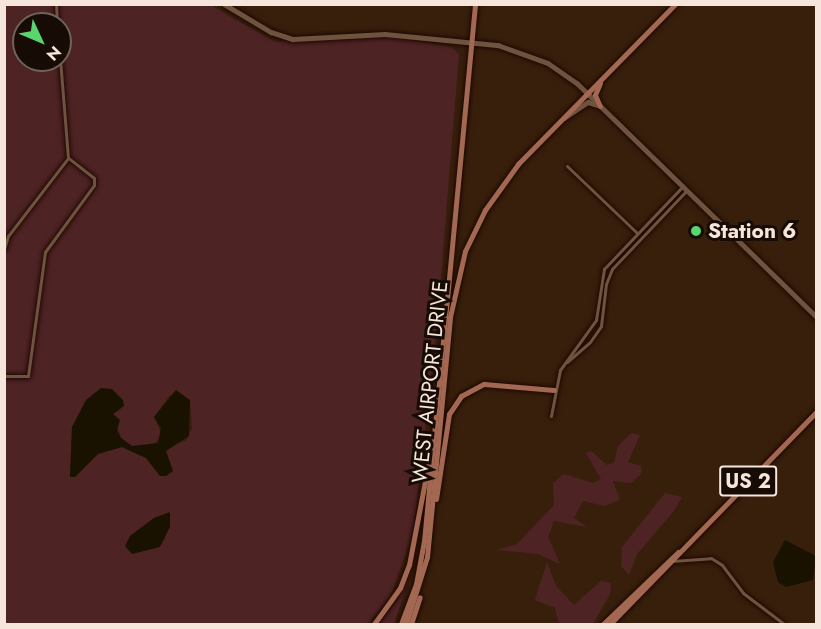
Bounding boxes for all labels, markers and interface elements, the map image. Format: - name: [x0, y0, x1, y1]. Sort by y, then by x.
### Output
- north arrow: [12, 12, 72, 72]
- text: N: [41, 41, 67, 66]
- place label: Station 6: [708, 218, 796, 244]
- marker: Station 6: [689, 224, 703, 238]
- street label: WEST AIRPORT DRIVE: [407, 280, 453, 484]
- road number: US 2: [718, 464, 778, 498]

